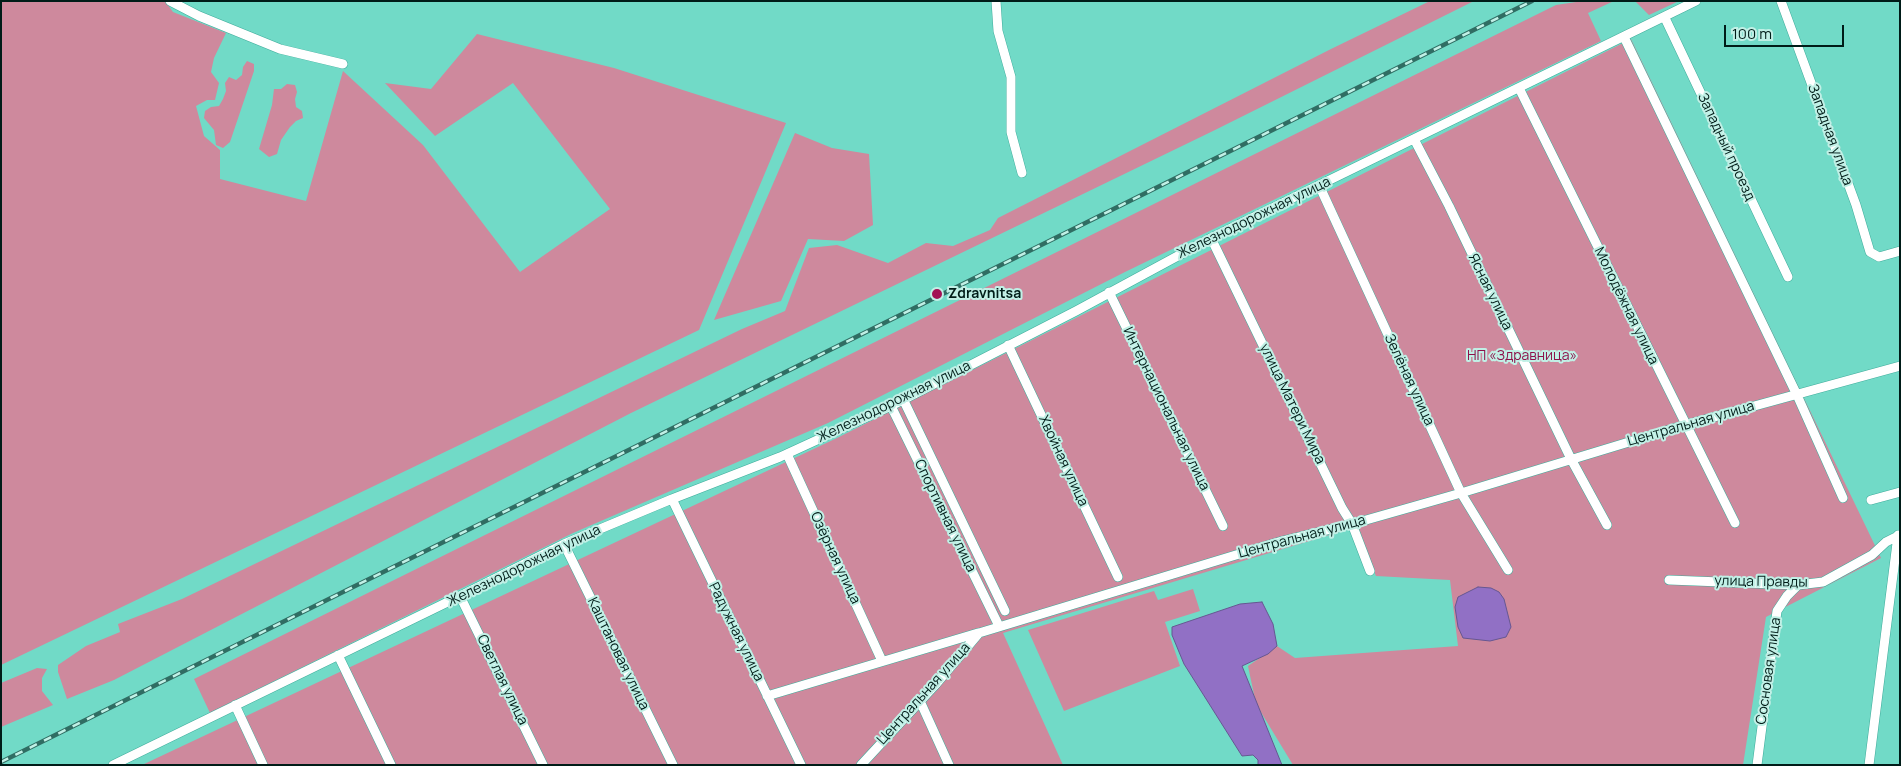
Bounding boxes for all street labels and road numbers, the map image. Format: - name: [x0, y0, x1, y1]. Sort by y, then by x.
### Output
- street label: Западная улица: [1804, 82, 1856, 188]
- street label: Западный проезд: [1694, 91, 1758, 203]
- street label: Железнодорожная улица: [1174, 173, 1334, 263]
- street label: Молодёжная улица: [1590, 245, 1662, 367]
- street label: Ясная улица: [1464, 251, 1516, 333]
- street label: Интернациональная улица: [1119, 324, 1213, 494]
- street label: Зелёная улица: [1380, 332, 1438, 428]
- street label: улица Матери Мира: [1256, 341, 1328, 467]
- street label: Железнодорожная улица: [814, 357, 974, 447]
- street label: Центральная улица: [1626, 398, 1756, 450]
- street label: Хвойная улица: [1035, 413, 1091, 509]
- street label: Спортивная улица: [910, 457, 980, 575]
- street label: Озёрная улица: [806, 509, 864, 607]
- street label: Центральная улица: [1237, 512, 1367, 562]
- street label: Железнодорожная улица: [444, 521, 604, 611]
- street label: улица Правды: [1714, 573, 1808, 591]
- street label: Радужная улица: [705, 580, 767, 684]
- street label: Каштановая улица: [583, 595, 653, 713]
- street label: Сосновая улица: [1753, 616, 1785, 726]
- street label: Светлая улица: [473, 632, 531, 728]
- street label: Центральная улица: [874, 640, 974, 748]

